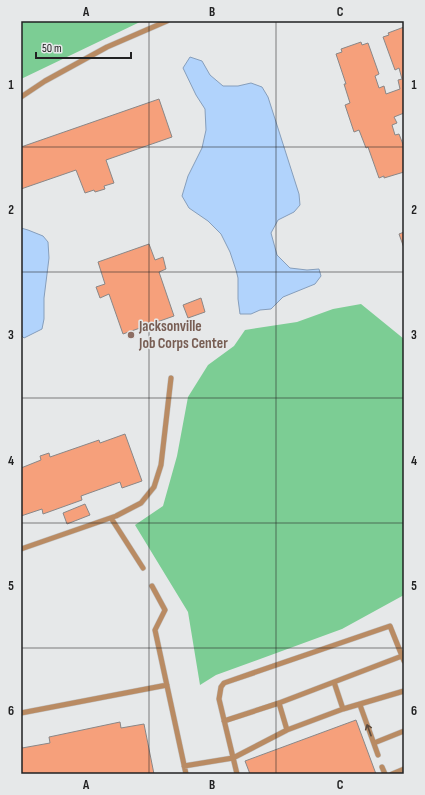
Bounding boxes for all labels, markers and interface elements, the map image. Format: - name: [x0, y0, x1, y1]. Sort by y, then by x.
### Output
- text: A: [82, 4, 90, 20]
- text: B: [209, 4, 215, 20]
- text: C: [337, 4, 344, 20]
- scale bar: [36, 34, 131, 60]
- text: 50 m: [42, 41, 62, 56]
- text: 1: [8, 77, 14, 93]
- text: 1: [411, 77, 417, 93]
- text: 2: [8, 202, 14, 218]
- text: 2: [411, 202, 417, 218]
- place label: Jacksonville Job Corps Center: [138, 317, 228, 353]
- text: 3: [8, 327, 14, 343]
- text: 3: [411, 327, 417, 343]
- marker: Jacksonville Job Corps Center: [126, 330, 136, 340]
- text: 4: [8, 453, 14, 469]
- text: 4: [411, 453, 417, 469]
- text: 5: [8, 578, 14, 594]
- text: 5: [411, 578, 417, 594]
- text: 6: [8, 703, 14, 719]
- text: 6: [411, 703, 417, 719]
- one-way arrow: [365, 724, 372, 737]
- text: A: [82, 777, 90, 793]
- text: B: [209, 777, 215, 793]
- text: C: [337, 777, 344, 793]

